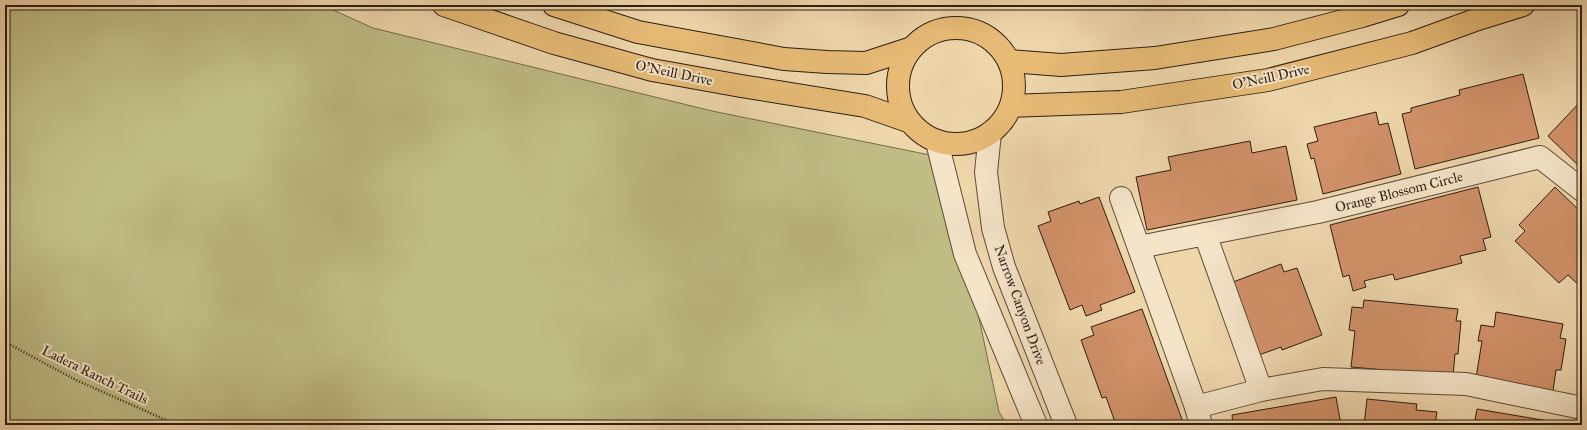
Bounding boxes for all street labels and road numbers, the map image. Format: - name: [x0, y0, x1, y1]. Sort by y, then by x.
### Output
- street label: O'Neill Drive: [634, 57, 714, 90]
- street label: O'Neill Drive: [1231, 60, 1311, 93]
- street label: Orange Blossom Circle: [1333, 168, 1465, 216]
- street label: Narrow Canyon Drive: [990, 243, 1050, 368]
- street label: Ladera Ranch Trails: [39, 342, 151, 408]

